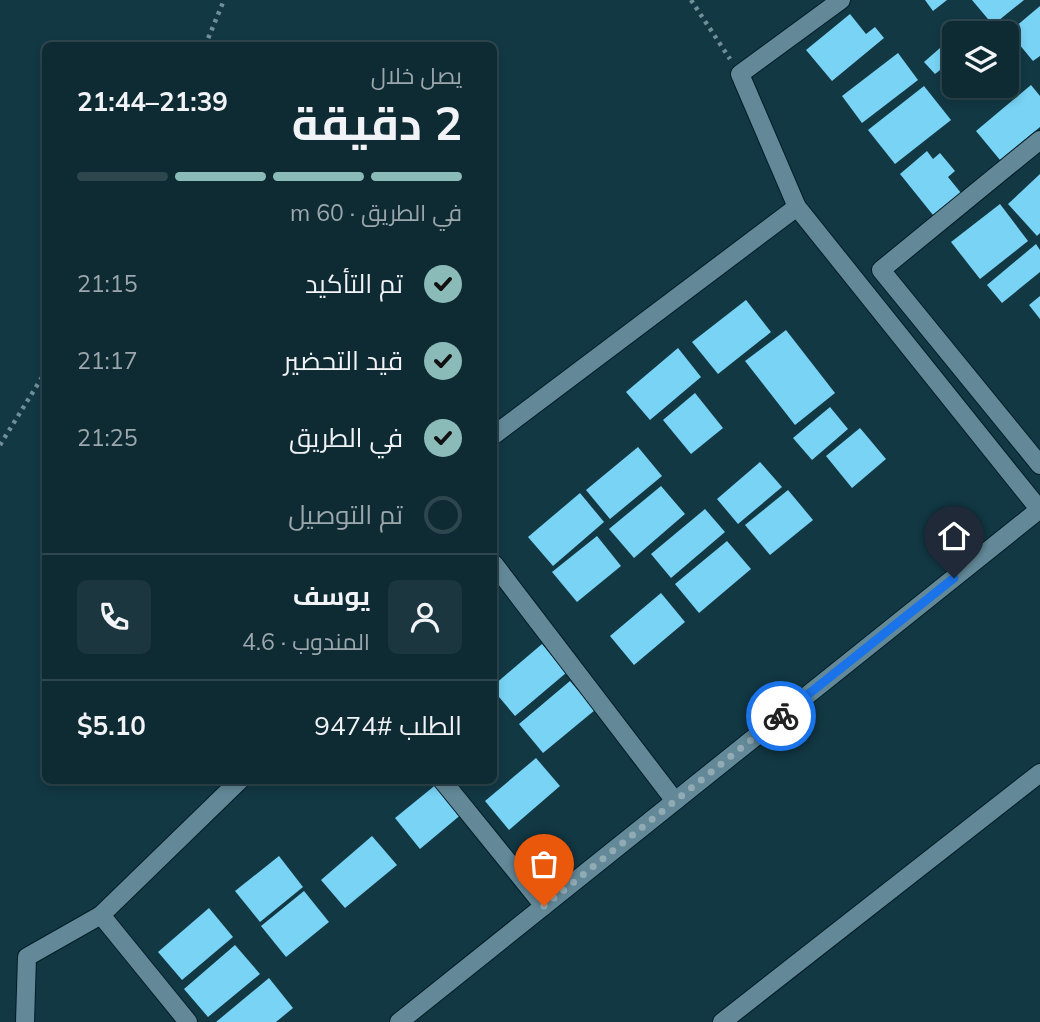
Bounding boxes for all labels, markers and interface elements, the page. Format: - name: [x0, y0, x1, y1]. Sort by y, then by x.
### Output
- map controls: [942, 21, 1019, 98]
- button: layers: [942, 21, 1019, 98]
- text: يصل خلال: [371, 61, 462, 90]
- text: 21:39–21:44: [77, 85, 228, 118]
- text: 2 دقيقة: [292, 94, 462, 152]
- text: في الطريق · 60 m: [290, 198, 462, 227]
- icon: check: [424, 265, 462, 303]
- text: تم التأكيد: [305, 267, 403, 300]
- text: 21:15: [77, 269, 137, 298]
- icon: check: [424, 342, 462, 380]
- text: قيد التحضير: [284, 344, 403, 377]
- text: 21:17: [77, 346, 137, 375]
- icon: check: [424, 419, 462, 457]
- text: في الطريق: [289, 421, 403, 454]
- text: 21:25: [77, 423, 137, 452]
- text: تم التوصيل: [288, 498, 403, 531]
- pin: [924, 506, 984, 578]
- icon: home: [935, 517, 973, 555]
- text: يوسف: [293, 579, 370, 612]
- button: phone: [77, 580, 151, 654]
- button: person: [388, 580, 462, 654]
- text: المندوب · 4.6: [242, 627, 370, 656]
- courier: [746, 681, 816, 751]
- icon: bike: [762, 697, 800, 735]
- text: $5.10: [77, 709, 146, 742]
- text: الطلب #9474: [314, 709, 462, 742]
- pin: [514, 834, 574, 906]
- icon: bag: [525, 845, 563, 883]

